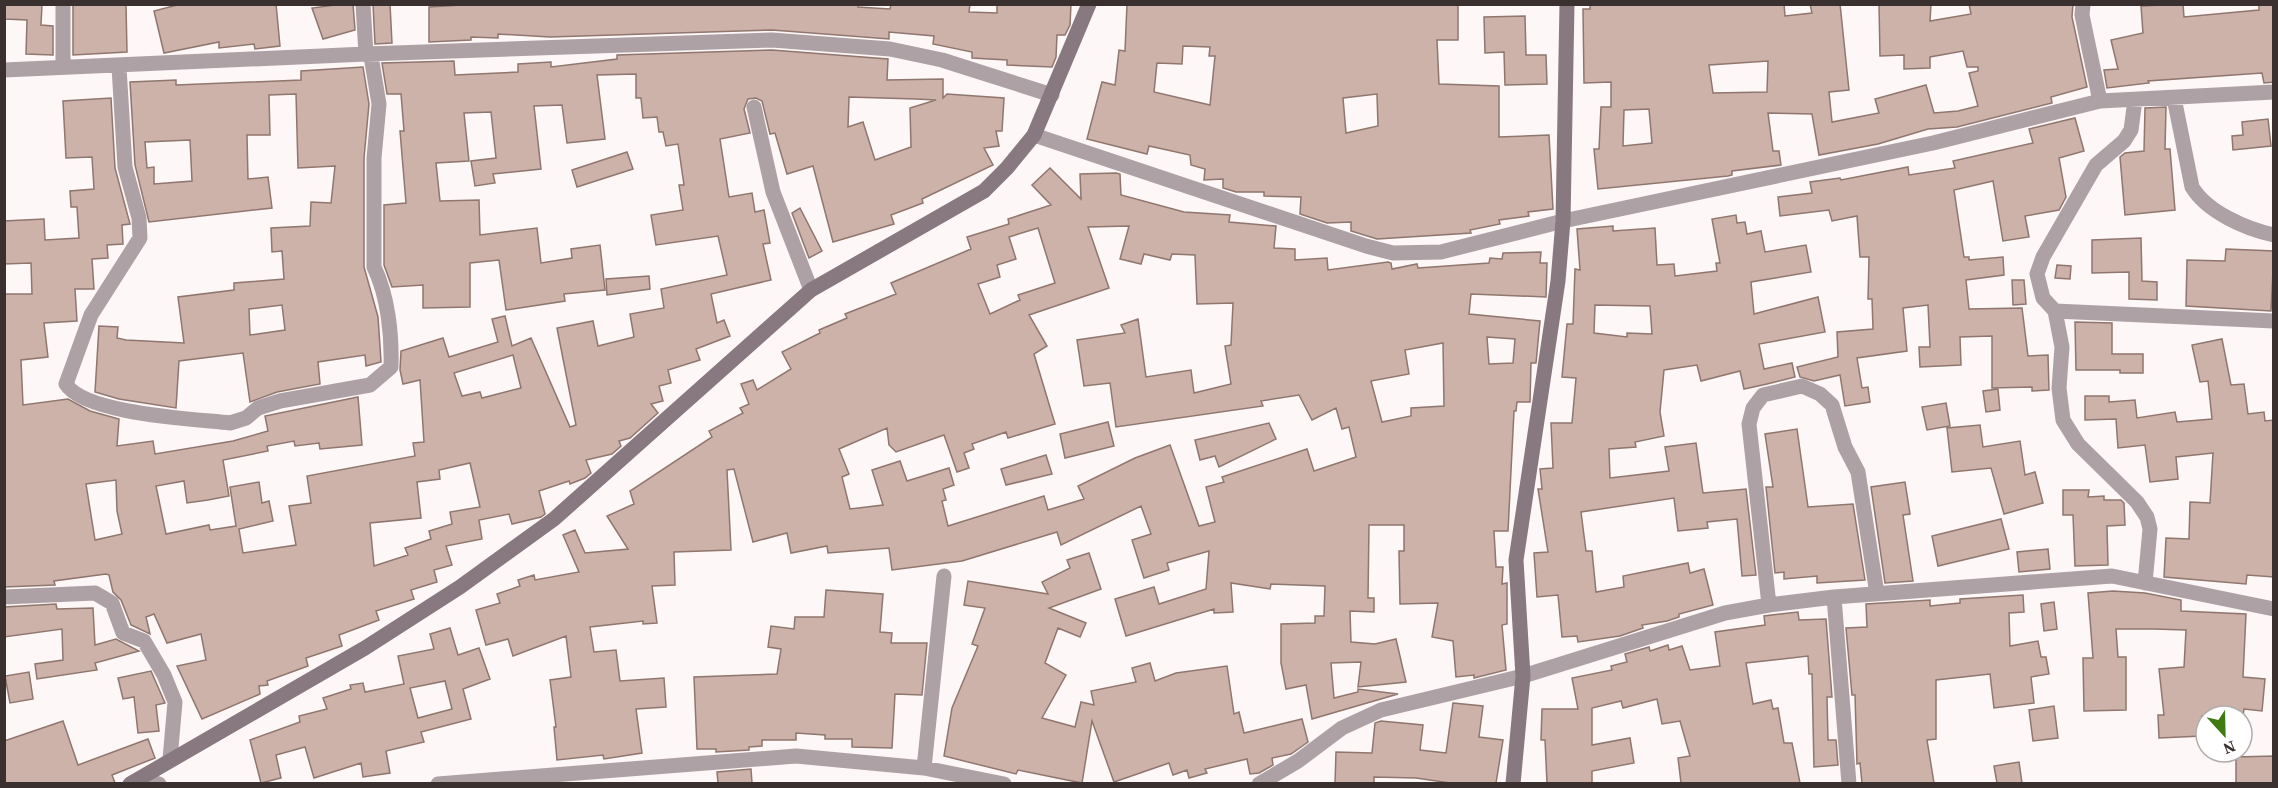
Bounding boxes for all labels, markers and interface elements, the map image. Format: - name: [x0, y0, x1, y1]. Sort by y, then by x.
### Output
- north arrow: [2194, 704, 2254, 764]
- text: N: [2220, 736, 2239, 760]

